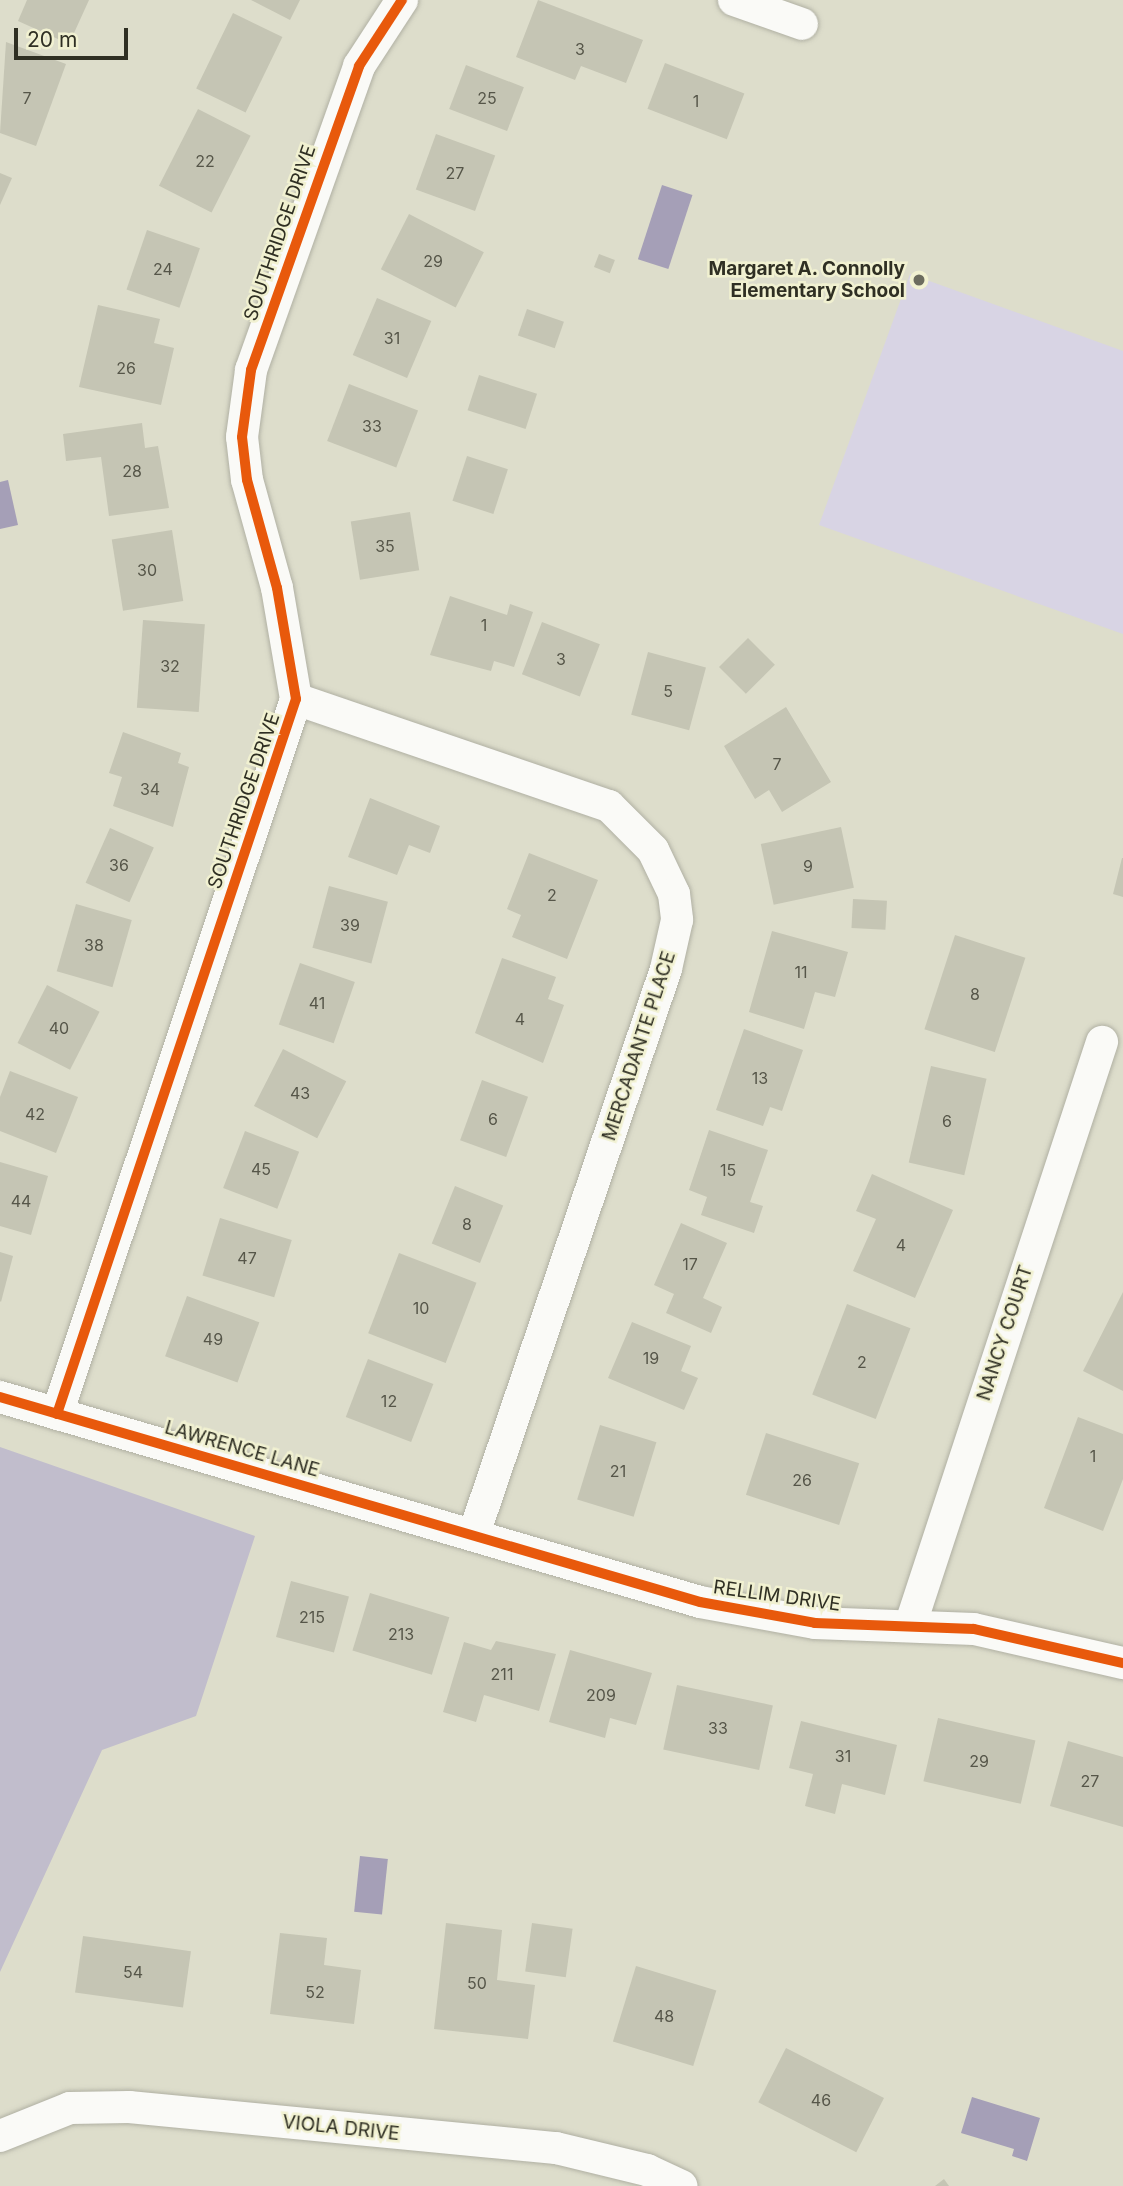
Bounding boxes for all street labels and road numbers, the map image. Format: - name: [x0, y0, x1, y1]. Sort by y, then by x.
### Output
- street label: SOUTHRIDGE DRIVE: [239, 142, 321, 324]
- street label: SOUTHRIDGE DRIVE: [203, 710, 285, 892]
- street label: MERCADANTE PLACE: [598, 949, 680, 1143]
- street label: NANCY COURT: [972, 1262, 1038, 1404]
- street label: LAWRENCE LANE: [162, 1416, 322, 1482]
- street label: RELLIM DRIVE: [712, 1576, 842, 1616]
- street label: VIOLA DRIVE: [281, 2111, 401, 2145]

